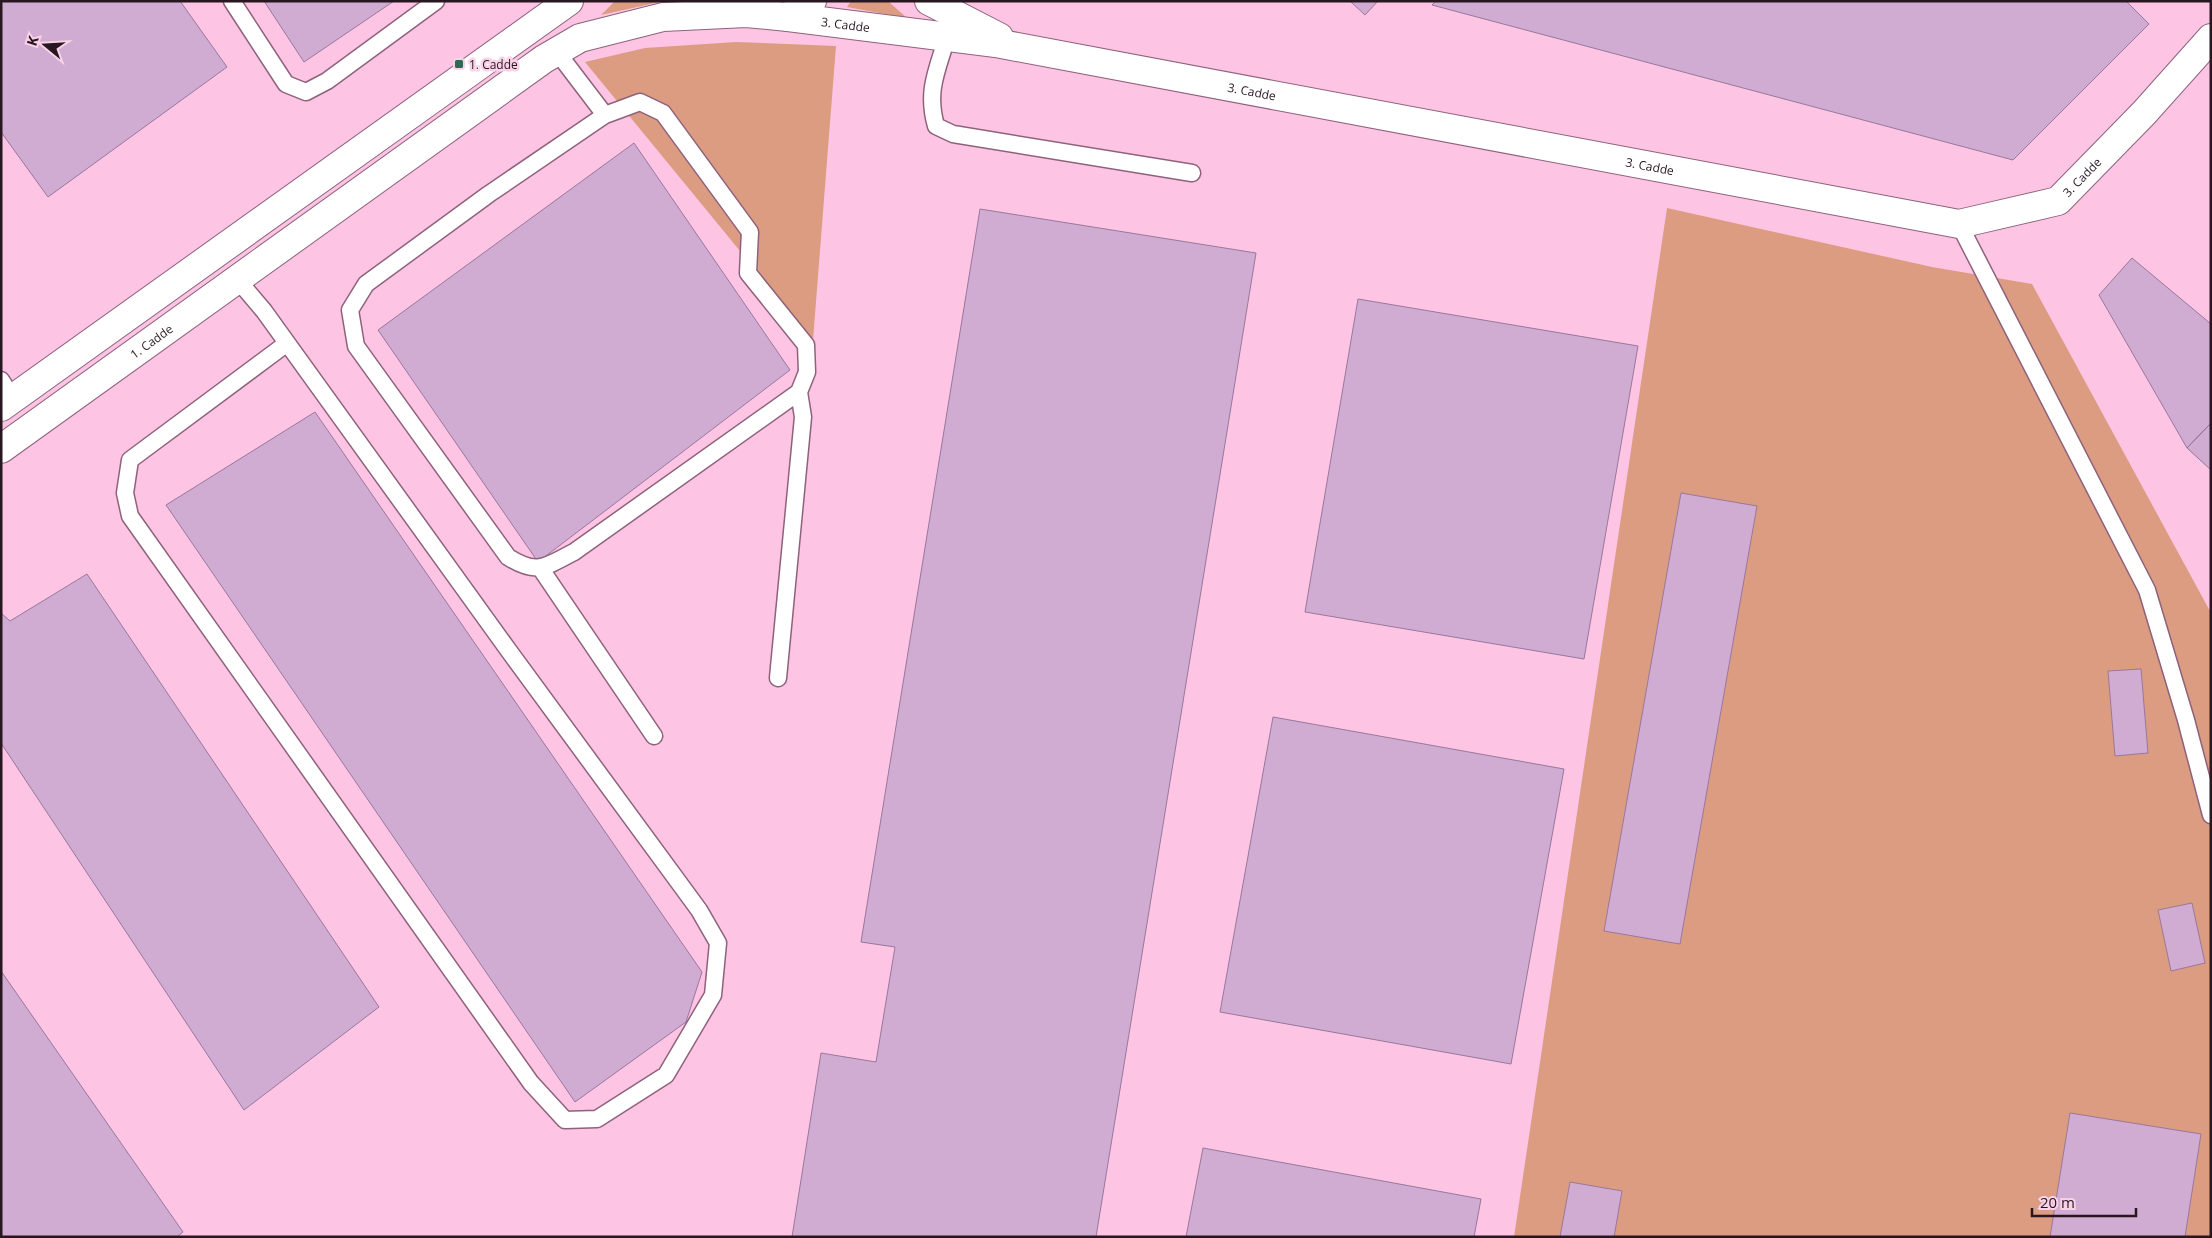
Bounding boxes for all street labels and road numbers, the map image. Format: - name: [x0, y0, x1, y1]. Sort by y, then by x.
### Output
- street label: 3. Cadde: [820, 13, 871, 36]
- street label: 3. Cadde: [1226, 78, 1278, 104]
- street label: 3. Cadde: [1624, 153, 1676, 179]
- street label: 3. Cadde: [2059, 153, 2105, 200]
- street label: 1. Cadde: [126, 320, 176, 362]

